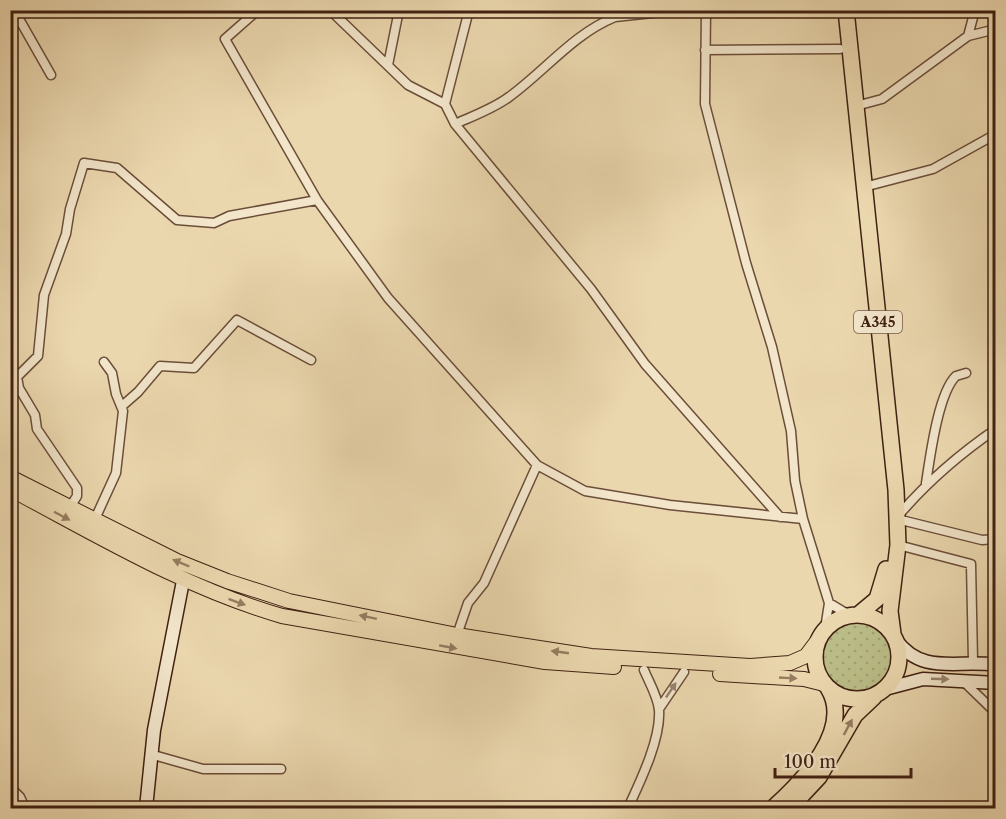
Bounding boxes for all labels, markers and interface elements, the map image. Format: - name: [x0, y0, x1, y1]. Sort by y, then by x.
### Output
- road number: A345: [854, 311, 902, 333]
- one-way arrow: [54, 512, 71, 521]
- one-way arrow: [173, 558, 190, 567]
- one-way arrow: [229, 597, 247, 607]
- one-way arrow: [358, 612, 377, 621]
- one-way arrow: [439, 643, 458, 652]
- one-way arrow: [550, 647, 569, 656]
- one-way arrow: [779, 673, 798, 682]
- one-way arrow: [930, 674, 949, 684]
- one-way arrow: [665, 682, 676, 698]
- one-way arrow: [843, 719, 853, 736]
- scale bar: [775, 741, 912, 779]
- text: 100 m: [784, 751, 836, 773]

